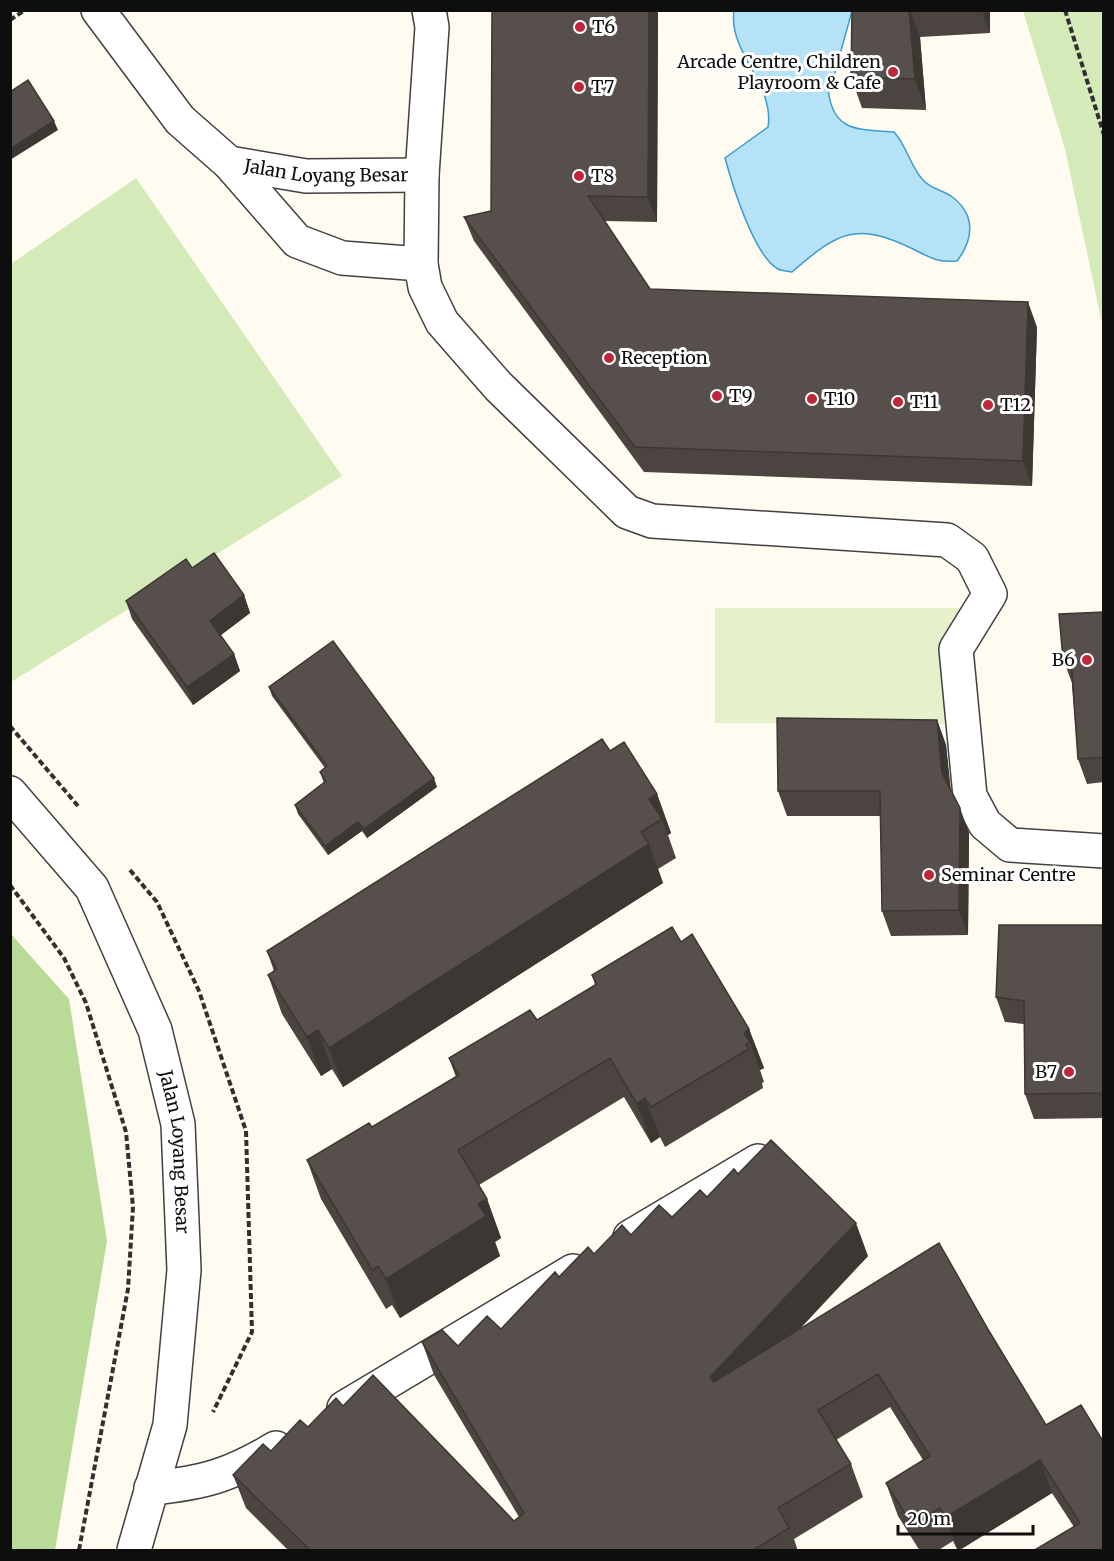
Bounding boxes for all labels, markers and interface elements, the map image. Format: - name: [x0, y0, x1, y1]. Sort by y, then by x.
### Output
- place label: T6: [592, 15, 615, 38]
- marker: T6: [573, 20, 587, 34]
- place label: Arcade Centre, Children Playroom & Cafe: [676, 50, 881, 94]
- marker: Arcade Centre, Children Playroom & Cafe: [886, 65, 900, 79]
- place label: T7: [591, 75, 614, 98]
- marker: T7: [572, 80, 586, 94]
- street label: Jalan Loyang Besar: [241, 154, 408, 187]
- place label: T8: [591, 164, 614, 187]
- marker: T8: [572, 169, 586, 183]
- place label: Reception: [621, 346, 708, 369]
- marker: Reception: [602, 351, 616, 365]
- place label: T9: [729, 384, 753, 407]
- place label: T10: [824, 387, 855, 410]
- marker: T9: [710, 389, 724, 403]
- place label: T11: [910, 390, 938, 413]
- marker: T10: [805, 392, 819, 406]
- place label: T12: [1000, 393, 1031, 416]
- marker: T11: [891, 395, 905, 409]
- marker: T12: [981, 398, 995, 412]
- place label: B6: [1052, 648, 1075, 671]
- marker: B6: [1080, 653, 1094, 667]
- place label: Seminar Centre: [941, 863, 1076, 886]
- marker: Seminar Centre: [922, 868, 936, 882]
- place label: B7: [1035, 1060, 1057, 1083]
- marker: B7: [1062, 1065, 1076, 1079]
- street label: Jalan Loyang Besar: [154, 1067, 195, 1234]
- scale bar: [898, 1498, 1033, 1536]
- text: 20 m: [907, 1507, 951, 1530]

